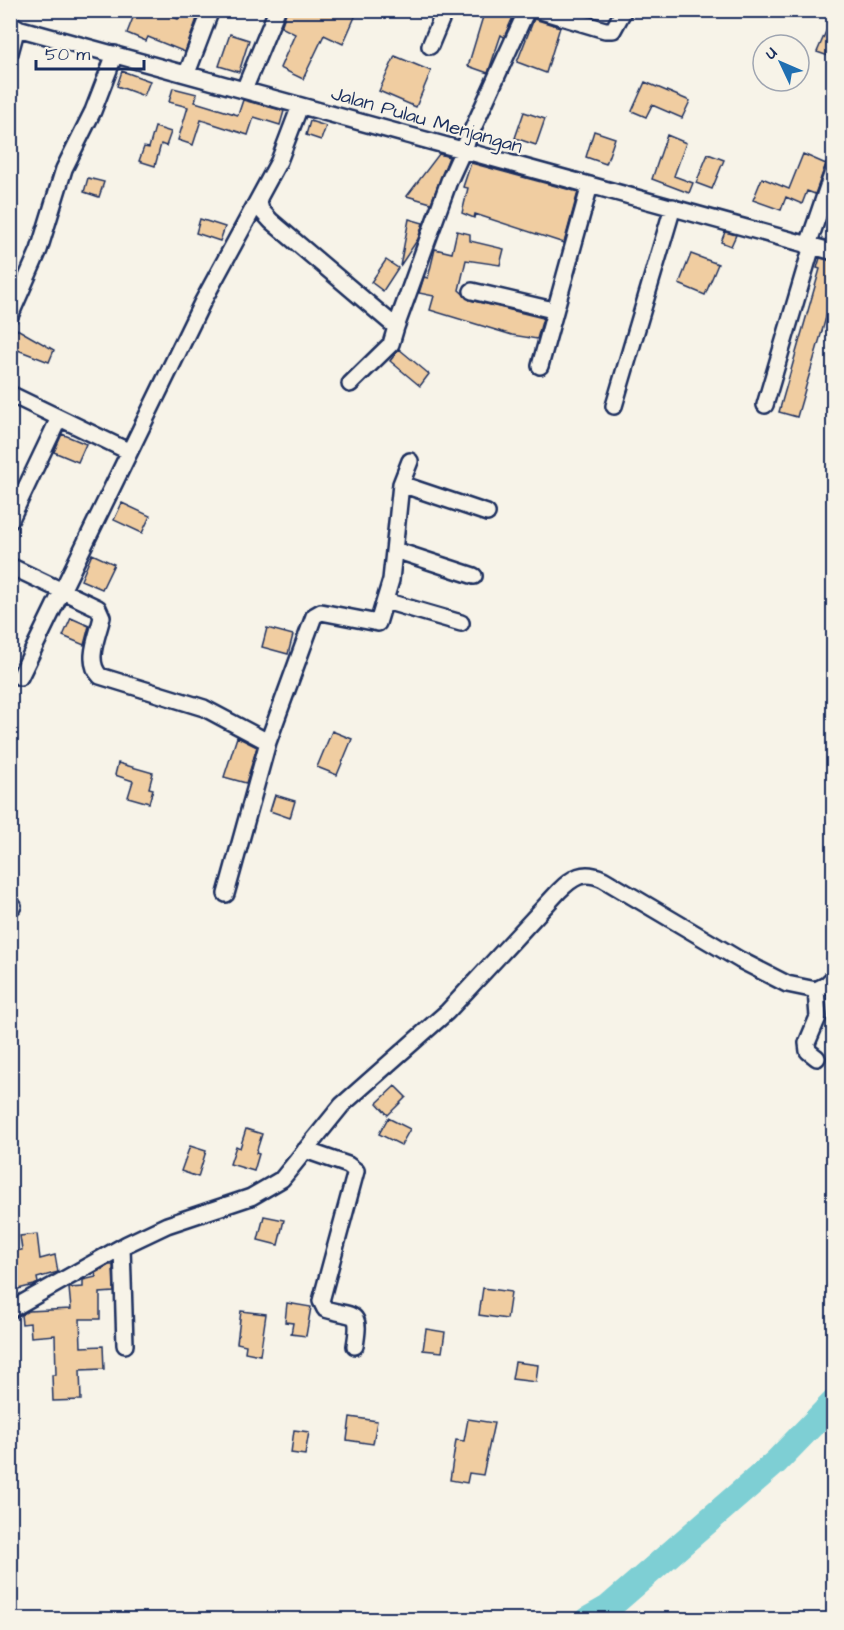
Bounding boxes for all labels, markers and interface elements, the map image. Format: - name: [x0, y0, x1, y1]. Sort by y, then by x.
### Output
- scale bar: [36, 33, 144, 71]
- north arrow: [751, 33, 811, 93]
- text: 50 m: [45, 42, 90, 67]
- text: U: [760, 42, 782, 64]
- street label: Jalan Pulau Menjangan: [327, 79, 526, 162]

